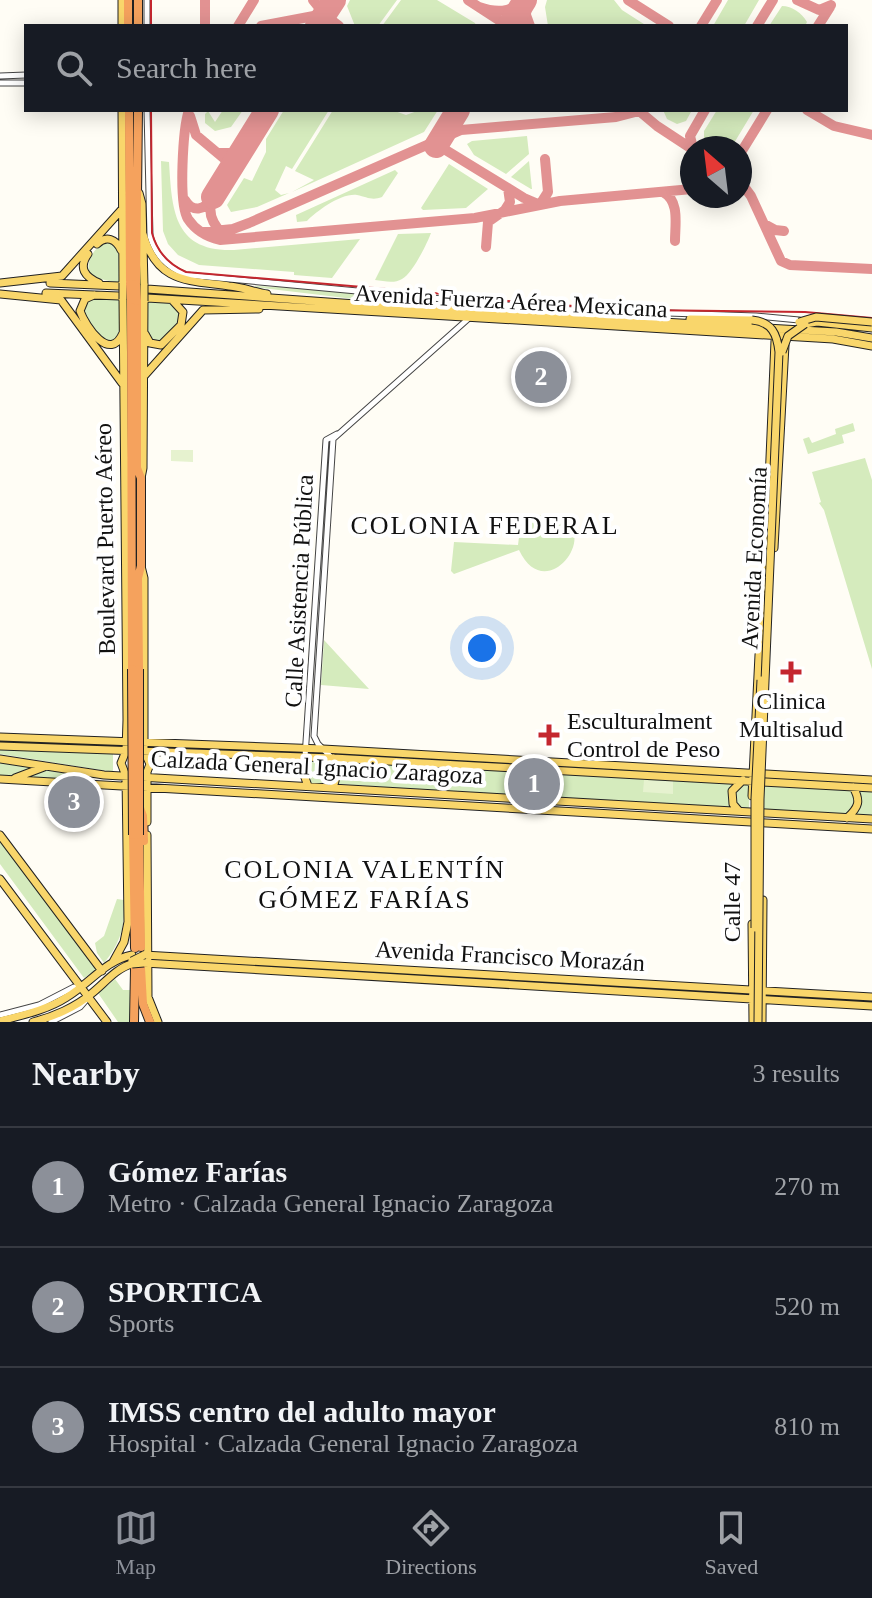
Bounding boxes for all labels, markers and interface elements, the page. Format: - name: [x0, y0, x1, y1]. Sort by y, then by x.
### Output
- search box: [24, 24, 848, 112]
- icon: search: [52, 46, 96, 90]
- text: Search here: [116, 51, 257, 84]
- north arrow: [680, 136, 752, 208]
- street label: Avenida Fuerza Aérea Mexicana: [354, 280, 669, 322]
- pin: 2: [515, 347, 567, 407]
- street label: Boulevard Puerto Aéreo: [90, 423, 120, 655]
- street label: Avenida Economía: [736, 466, 772, 650]
- street label: Calle Asistencia Pública: [280, 473, 318, 708]
- district label: COLONIA FEDERAL: [350, 511, 620, 540]
- your location: [462, 628, 502, 668]
- marker: Clinica Multisalud: [780, 661, 802, 683]
- place label: Clinica Multisalud: [739, 688, 843, 742]
- place label: Esculturalment Control de Peso: [567, 708, 720, 762]
- marker: Esculturalment Control de Peso: [538, 724, 560, 746]
- street label: Calzada General Ignacio Zaragoza: [150, 745, 484, 789]
- pin: 1: [508, 754, 560, 814]
- pin: 3: [48, 772, 100, 832]
- district label: COLONIA VALENTÍN GÓMEZ FARÍAS: [224, 855, 506, 914]
- street label: Calle 47: [719, 862, 745, 942]
- street label: Avenida Francisco Morazán: [374, 936, 646, 976]
- text: Nearby: [32, 1055, 140, 1092]
- text: 3 results: [753, 1059, 840, 1088]
- text: Gómez Farías: [108, 1155, 287, 1188]
- text: 1: [52, 1172, 65, 1201]
- text: 270 m: [774, 1172, 840, 1201]
- text: Metro · Calzada General Ignacio Zaragoza: [108, 1189, 553, 1218]
- text: SPORTICA: [108, 1275, 262, 1308]
- text: 2: [52, 1292, 65, 1321]
- text: 520 m: [774, 1292, 840, 1321]
- text: Sports: [108, 1309, 174, 1338]
- text: IMSS centro del adulto mayor: [108, 1395, 496, 1428]
- text: 3: [52, 1412, 65, 1441]
- text: 810 m: [774, 1412, 840, 1441]
- text: Hospital · Calzada General Ignacio Zaragoza: [108, 1429, 578, 1458]
- tab: Map: [114, 1506, 158, 1580]
- tab: Directions: [385, 1506, 477, 1580]
- tab: Saved: [704, 1506, 758, 1580]

